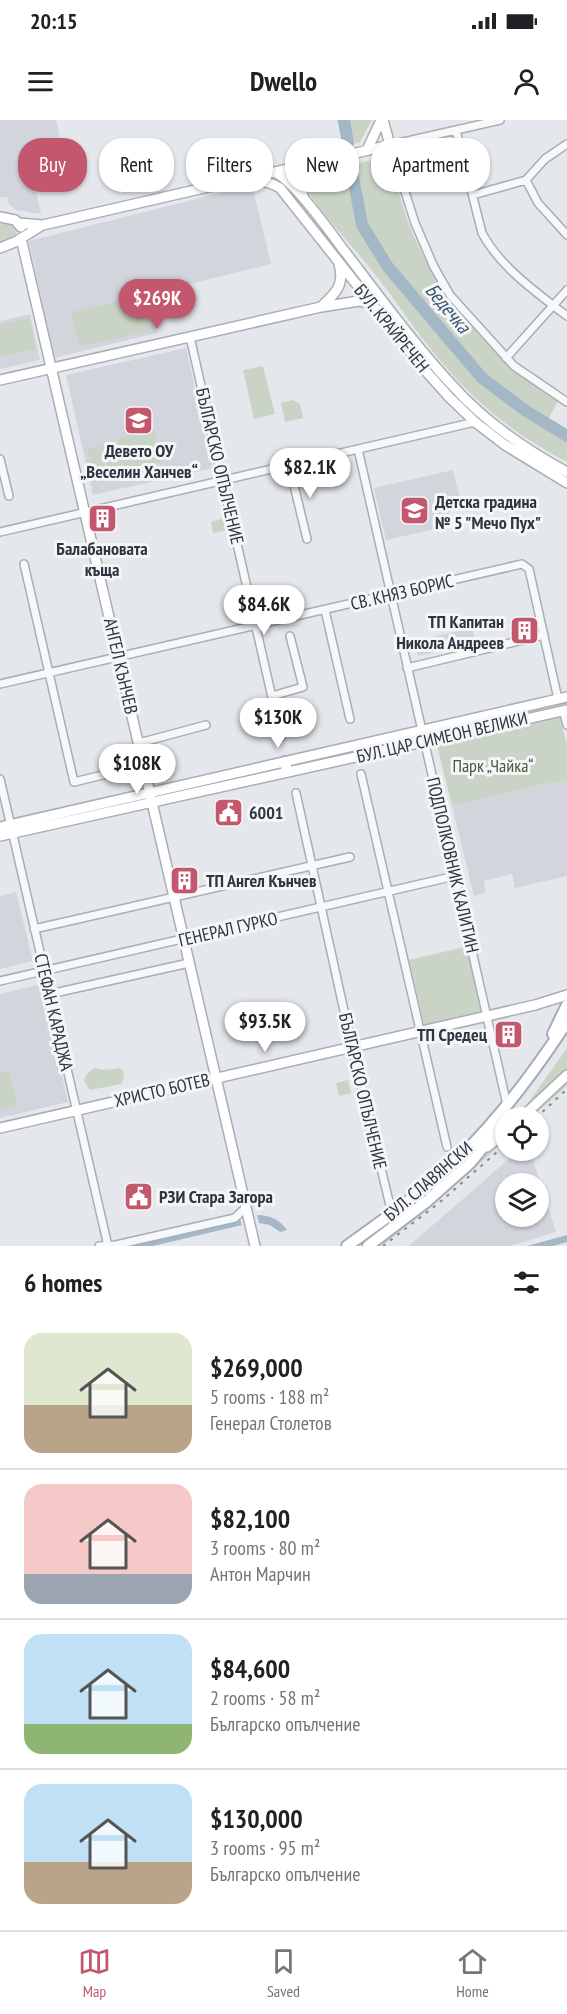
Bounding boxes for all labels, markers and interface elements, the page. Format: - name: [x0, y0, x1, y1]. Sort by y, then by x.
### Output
- text: 20:15: [30, 7, 78, 35]
- text: Dwello: [250, 64, 317, 98]
- icon: menu: [24, 65, 57, 98]
- icon: person: [510, 65, 543, 98]
- chip: Buy: [18, 138, 87, 192]
- chip: Rent: [99, 138, 174, 192]
- chip: Filters: [186, 138, 273, 192]
- chip: New: [285, 138, 359, 192]
- chip: Apartment: [371, 138, 490, 192]
- water label: Бедечка: [420, 278, 477, 339]
- pin: $269K: [115, 279, 199, 330]
- street label: БУЛ. КРАЙРЕЧЕН: [349, 279, 435, 377]
- text: $269K: [133, 285, 181, 311]
- street label: БЪЛГАРСКО ОПЪЛЧЕНИЕ: [191, 386, 249, 546]
- school or university icon: Девето ОУ „Веселин Ханчев“: [123, 405, 155, 437]
- place label: Девето ОУ „Веселин Ханчев“: [80, 439, 198, 483]
- pin: $82.1K: [261, 448, 359, 499]
- text: $82.1K: [284, 454, 336, 480]
- place label: Детска градина № 5 "Мечо Пух": [435, 490, 541, 534]
- school or university icon: Детска градина № 5 "Мечо Пух": [398, 495, 430, 527]
- building icon: Балабановата къща: [86, 503, 118, 535]
- place label: Балабановата къща: [56, 537, 148, 581]
- street label: СВ. КНЯЗ БОРИС: [348, 569, 456, 615]
- pin: $84.6K: [215, 585, 313, 636]
- text: $84.6K: [238, 591, 290, 617]
- place label: ТП Капитан Никола Андреев: [396, 610, 504, 654]
- building icon: ТП Капитан Никола Андреев: [509, 615, 541, 647]
- street label: АНГЕЛ КЪНЧЕВ: [99, 616, 143, 716]
- pin: $130K: [236, 698, 320, 749]
- text: $130K: [254, 704, 302, 730]
- street label: БУЛ. ЦАР СИМЕОН ВЕЛИКИ: [354, 706, 530, 768]
- pin: $108K: [95, 744, 179, 795]
- text: $108K: [113, 750, 161, 776]
- park label: Парк „Чайка“: [452, 754, 534, 777]
- street label: ПОДПОЛКОВНИК КАЛИТИН: [422, 775, 484, 955]
- public building icon: 6001: [212, 796, 244, 828]
- place label: 6001: [249, 801, 283, 824]
- building icon: ТП Ангел Кънчев: [169, 864, 201, 896]
- place label: ТП Ангел Кънчев: [206, 869, 317, 892]
- street label: ГЕНЕРАЛ ГУРКО: [176, 906, 280, 952]
- street label: СТЕФАН КАРАДЖА: [29, 951, 79, 1073]
- pin: $93.5K: [216, 1002, 314, 1053]
- text: $93.5K: [239, 1008, 291, 1034]
- street label: БЪЛГАРСКО ОПЪЛЧЕНИЕ: [334, 1011, 392, 1171]
- building icon: ТП Средец: [492, 1018, 524, 1050]
- place label: ТП Средец: [417, 1023, 488, 1046]
- street label: ХРИСТО БОТЕВ: [112, 1068, 212, 1112]
- map controls: [495, 1107, 549, 1227]
- button: locate: [495, 1107, 549, 1161]
- street label: БУЛ. СЛАВЯНСКИ: [379, 1136, 477, 1226]
- button: layers: [495, 1173, 549, 1227]
- public building icon: РЗИ Стара Загора: [122, 1180, 154, 1212]
- place label: РЗИ Стара Загора: [159, 1185, 273, 1208]
- text: 6 homes: [24, 1266, 102, 1299]
- icon: filters: [510, 1266, 543, 1299]
- text: $269,000: [210, 1351, 303, 1384]
- icon: home: [72, 1357, 144, 1429]
- text: 5 rooms · 188 m²: [210, 1384, 329, 1410]
- text: Генерал Столетов: [210, 1410, 332, 1436]
- text: $82,100: [210, 1502, 290, 1535]
- icon: home: [72, 1508, 144, 1580]
- text: 3 rooms · 80 m²: [210, 1535, 320, 1561]
- text: Антон Марчин: [210, 1561, 311, 1587]
- text: $84,600: [210, 1652, 290, 1685]
- icon: home: [72, 1658, 144, 1730]
- text: 2 rooms · 58 m²: [210, 1685, 320, 1711]
- text: Българско опълчение: [210, 1711, 360, 1737]
- text: $130,000: [210, 1802, 303, 1835]
- icon: home: [72, 1808, 144, 1880]
- text: 3 rooms · 95 m²: [210, 1835, 320, 1861]
- text: Българско опълчение: [210, 1861, 360, 1887]
- tab: Map: [78, 1945, 111, 2001]
- tab: Saved: [267, 1945, 300, 2001]
- tab: Home: [456, 1945, 489, 2001]

